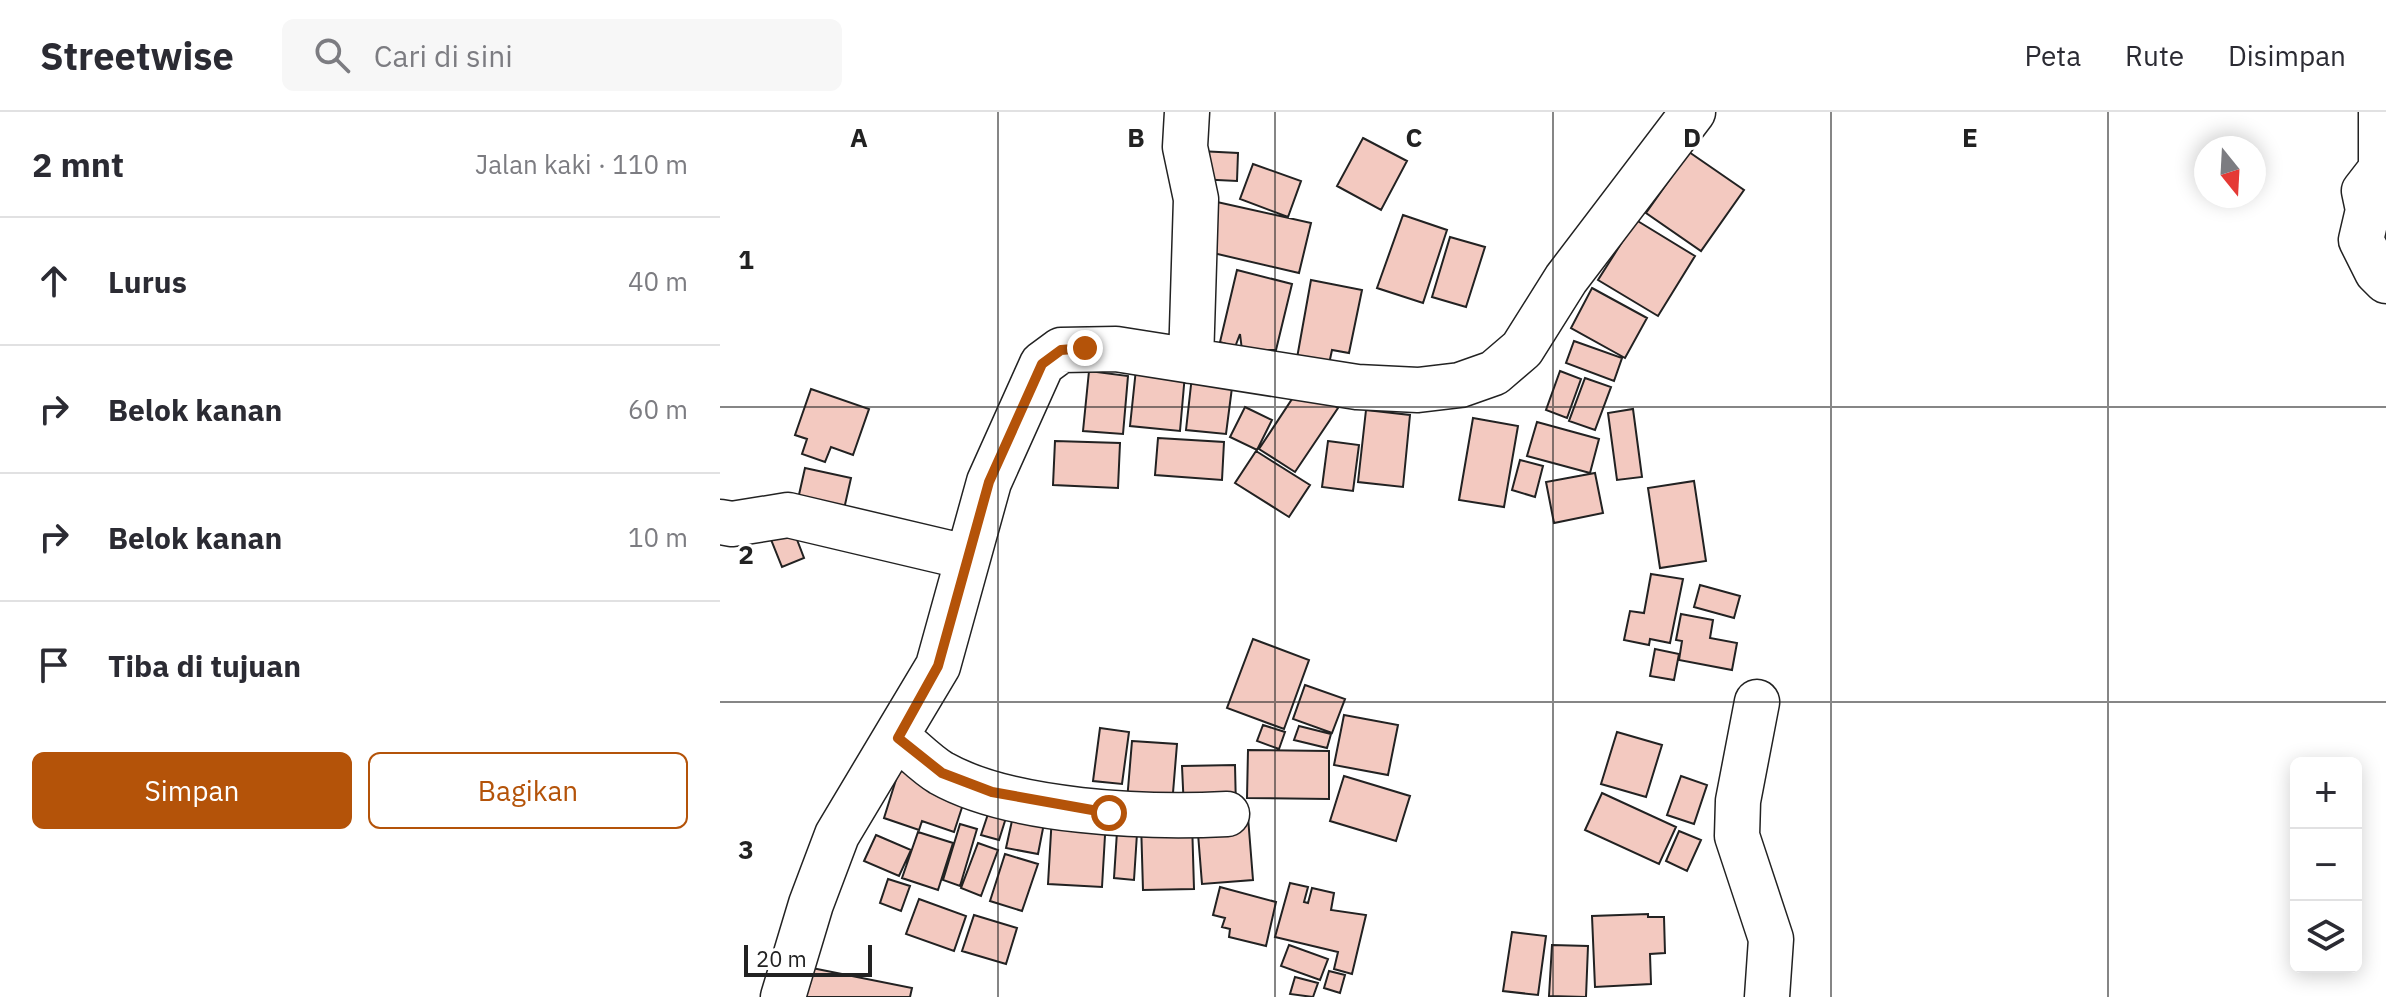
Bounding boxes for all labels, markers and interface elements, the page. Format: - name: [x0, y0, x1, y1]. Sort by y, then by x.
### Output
- search box: [282, 19, 842, 91]
- text: Streetwise: [40, 31, 234, 80]
- icon: search: [310, 33, 354, 77]
- text: Cari di sini: [374, 36, 513, 75]
- text: Peta: [2025, 37, 2081, 74]
- text: Rute: [2125, 37, 2184, 74]
- text: Disimpan: [2228, 37, 2346, 74]
- text: A: [850, 120, 868, 154]
- text: B: [1127, 120, 1145, 154]
- text: C: [1406, 120, 1423, 154]
- text: D: [1683, 120, 1701, 154]
- text: E: [1962, 120, 1978, 154]
- north arrow: [2194, 136, 2266, 208]
- text: 2 mnt: [32, 142, 124, 186]
- text: Jalan kaki · 110 m: [475, 147, 688, 181]
- text: 1: [738, 242, 754, 276]
- icon: ahead: [32, 259, 76, 303]
- text: Lurus: [108, 262, 187, 301]
- text: 40 m: [628, 264, 688, 298]
- route end: [1067, 330, 1103, 366]
- icon: right: [32, 387, 76, 431]
- text: Belok kanan: [108, 390, 282, 429]
- text: 60 m: [628, 392, 688, 426]
- icon: right: [32, 515, 76, 559]
- text: Belok kanan: [108, 518, 282, 557]
- text: 10 m: [628, 520, 688, 554]
- text: 2: [738, 537, 754, 571]
- icon: arrive: [32, 643, 76, 687]
- text: Tiba di tujuan: [108, 646, 301, 685]
- button: Simpan: [32, 752, 352, 829]
- button: Bagikan: [368, 752, 688, 829]
- map controls: [2290, 757, 2362, 973]
- button: +: [2290, 757, 2362, 829]
- route start: [1091, 795, 1127, 831]
- button: −: [2290, 829, 2362, 901]
- text: 3: [738, 832, 754, 866]
- button: layers: [2290, 901, 2362, 973]
- scale bar: [744, 941, 872, 977]
- text: 20 m: [756, 944, 807, 973]

